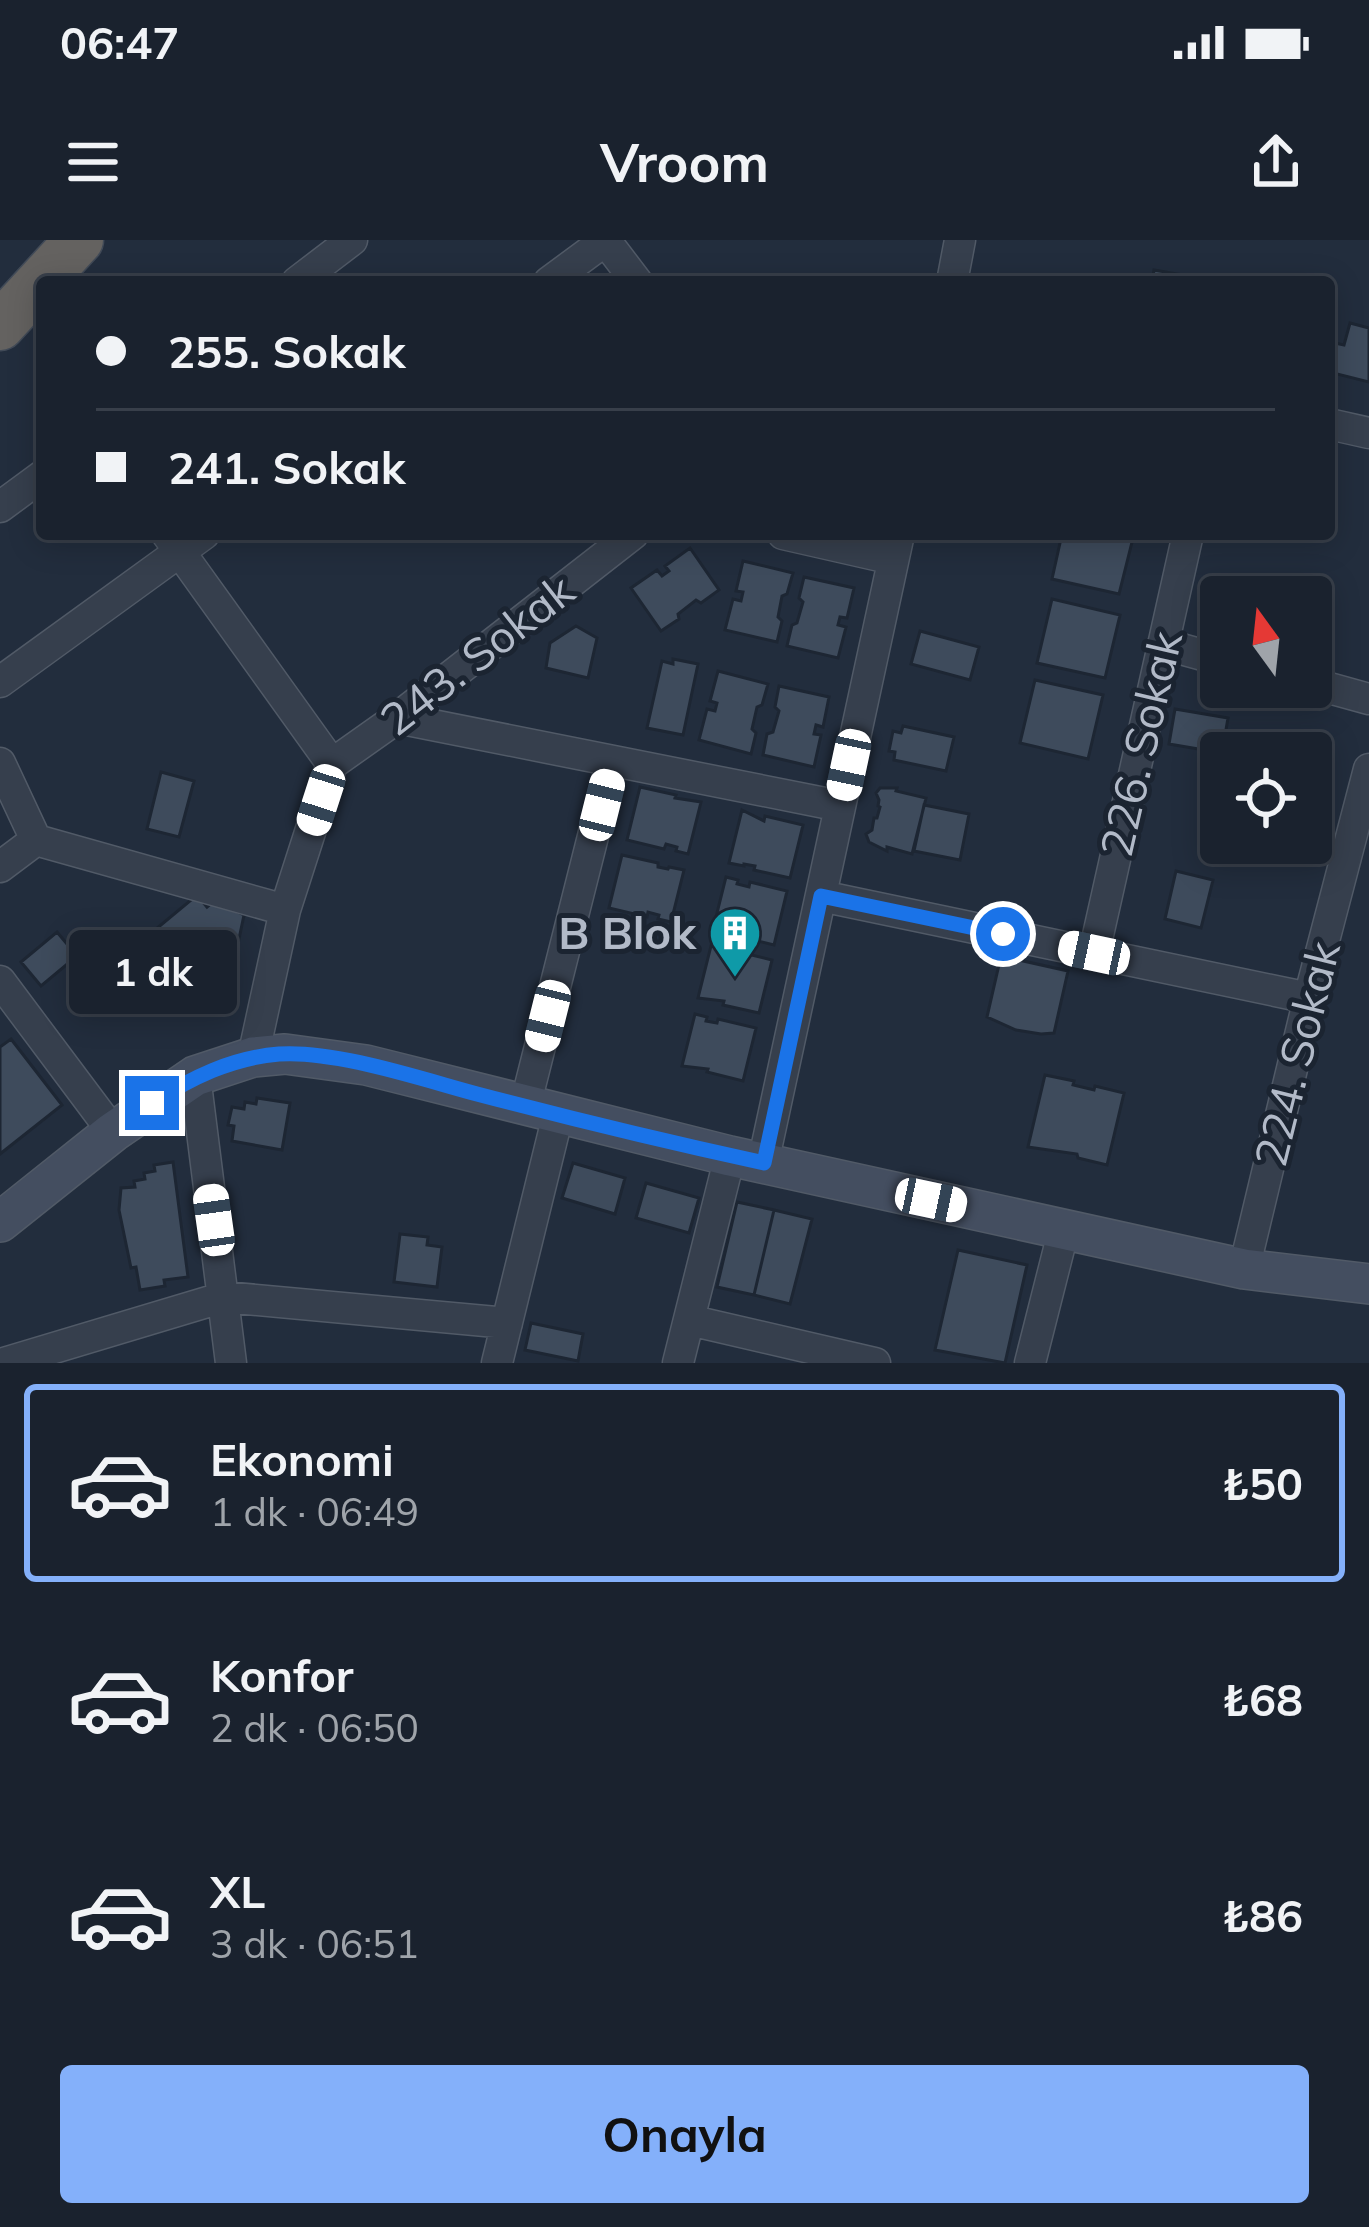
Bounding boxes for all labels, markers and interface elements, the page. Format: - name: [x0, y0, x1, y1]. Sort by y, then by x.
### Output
- text: 06:47: [60, 14, 179, 70]
- text: Vroom: [600, 128, 769, 196]
- icon: menu: [60, 129, 126, 195]
- icon: share: [1243, 129, 1309, 195]
- text: 255. Sokak: [168, 323, 406, 379]
- text: 241. Sokak: [168, 439, 406, 495]
- street label: 243. Sokak: [369, 561, 585, 747]
- north arrow: [1200, 576, 1332, 708]
- map controls: [1200, 576, 1332, 864]
- street label: 226. Sokak: [1087, 625, 1193, 862]
- car: [824, 726, 874, 804]
- button: locate: [1200, 732, 1332, 864]
- car: [293, 760, 349, 840]
- car: [576, 766, 628, 844]
- place label: B Blok: [558, 904, 697, 960]
- building icon: B Blok: [707, 905, 763, 979]
- route start: [976, 907, 1030, 961]
- car: [1055, 928, 1133, 978]
- callout: 1 dk: [68, 929, 236, 1013]
- street label: 224. Sokak: [1241, 935, 1351, 1172]
- text: 1 dk: [113, 947, 193, 996]
- car: [522, 977, 574, 1055]
- route end: [125, 1076, 179, 1130]
- car: [892, 1175, 970, 1225]
- car: [191, 1182, 237, 1258]
- icon: car: [66, 1429, 174, 1537]
- text: Ekonomi: [210, 1431, 394, 1487]
- text: ₺50: [1222, 1455, 1303, 1511]
- text: 1 dk · 06:49: [210, 1487, 419, 1536]
- icon: car: [66, 1645, 174, 1753]
- text: Konfor: [210, 1647, 353, 1703]
- text: ₺68: [1222, 1671, 1303, 1727]
- text: 2 dk · 06:50: [210, 1703, 419, 1752]
- icon: car: [66, 1861, 174, 1969]
- text: XL: [210, 1863, 265, 1919]
- text: ₺86: [1222, 1887, 1303, 1943]
- text: 3 dk · 06:51: [210, 1919, 419, 1968]
- button: Onayla: [60, 2065, 1309, 2203]

